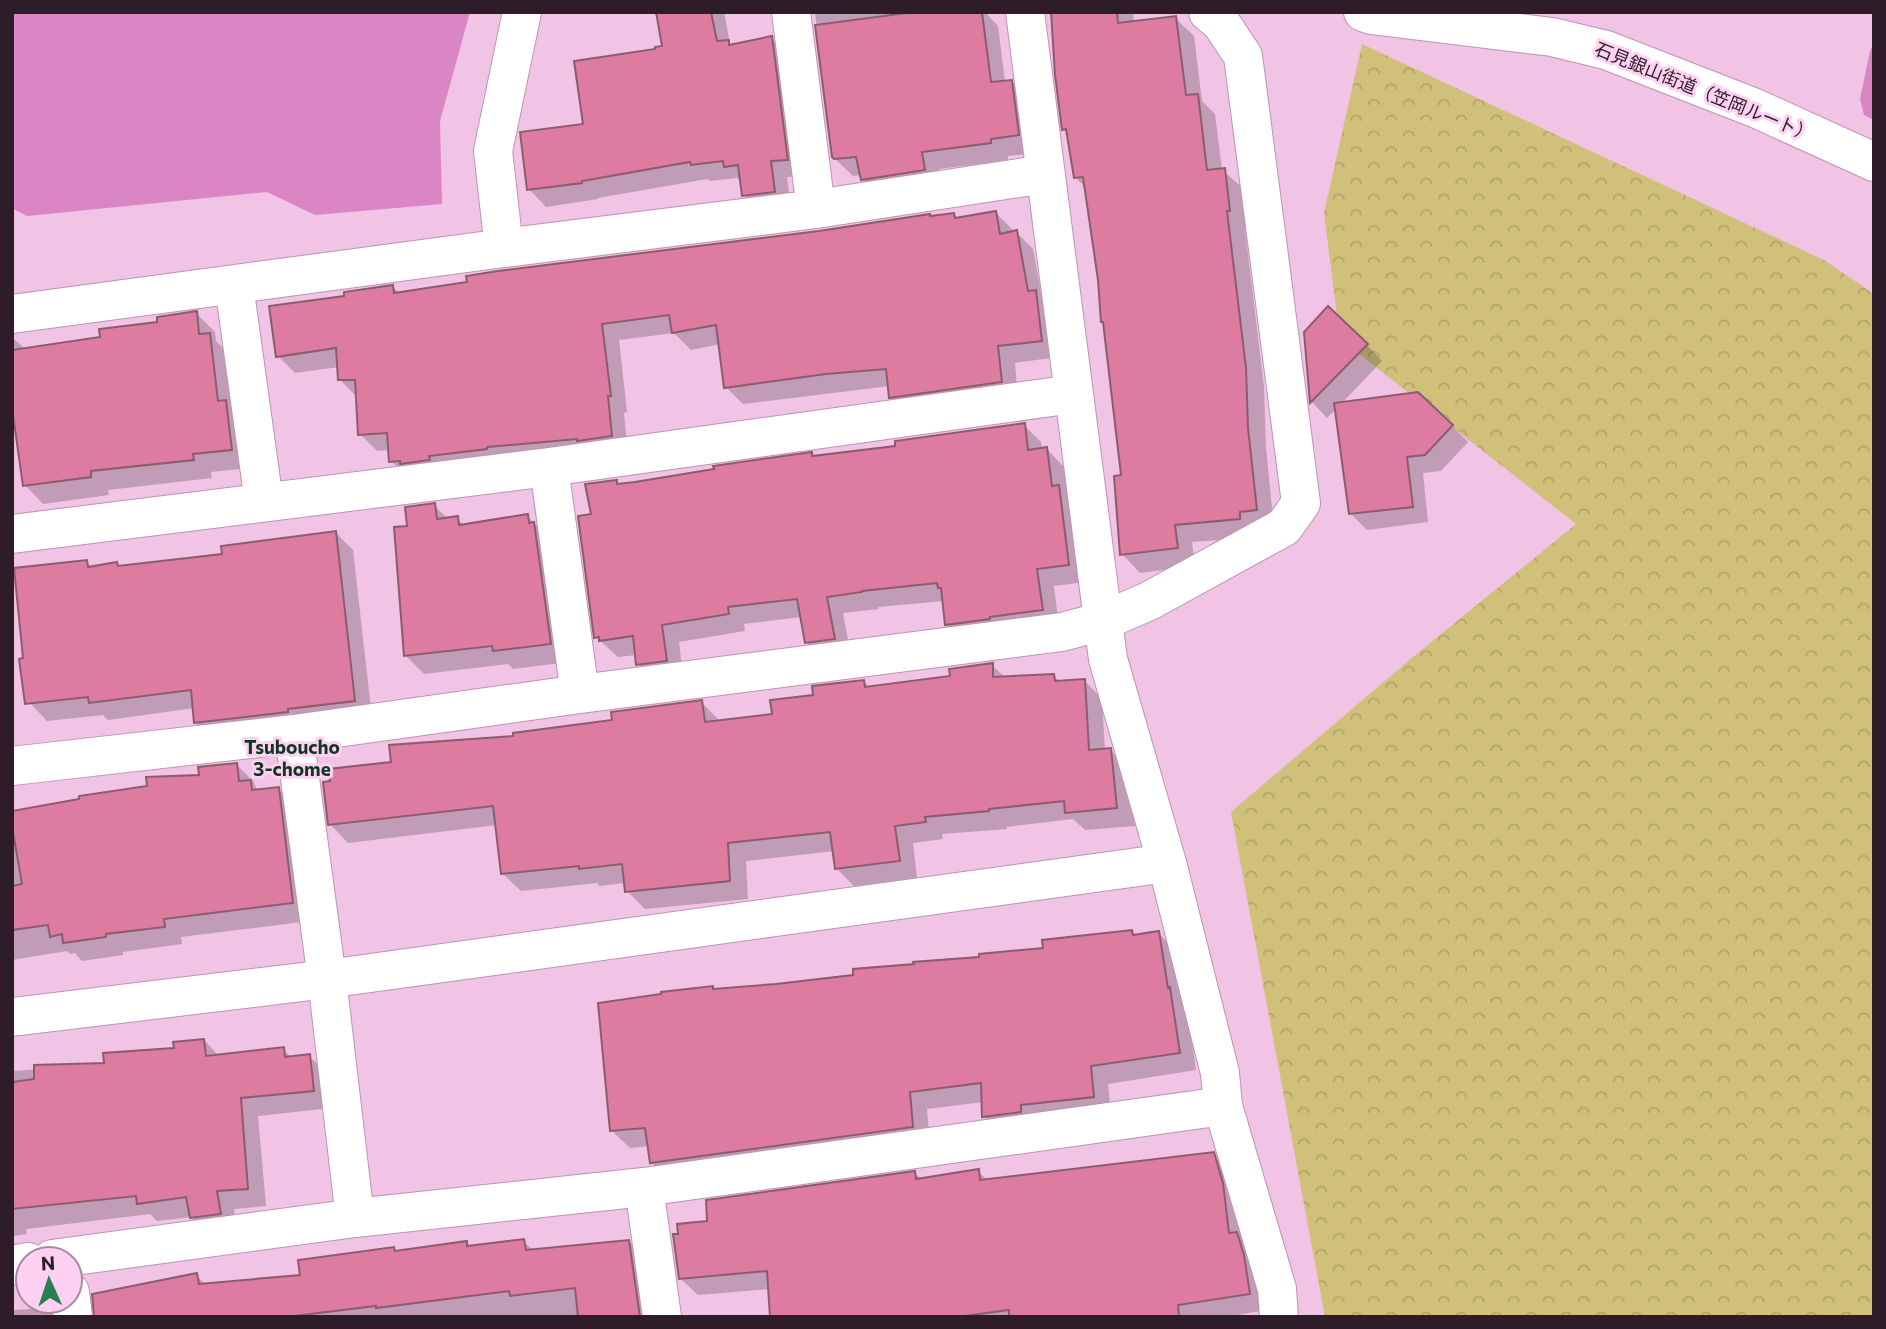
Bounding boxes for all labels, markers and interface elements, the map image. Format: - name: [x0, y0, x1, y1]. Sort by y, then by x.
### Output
- street label: 石見銀山街道（笠岡ルート）: [1592, 37, 1817, 145]
- district label: Tsuboucho 3-chome: [244, 735, 340, 780]
- north arrow: [14, 1245, 84, 1315]
- text: N: [40, 1251, 56, 1274]

